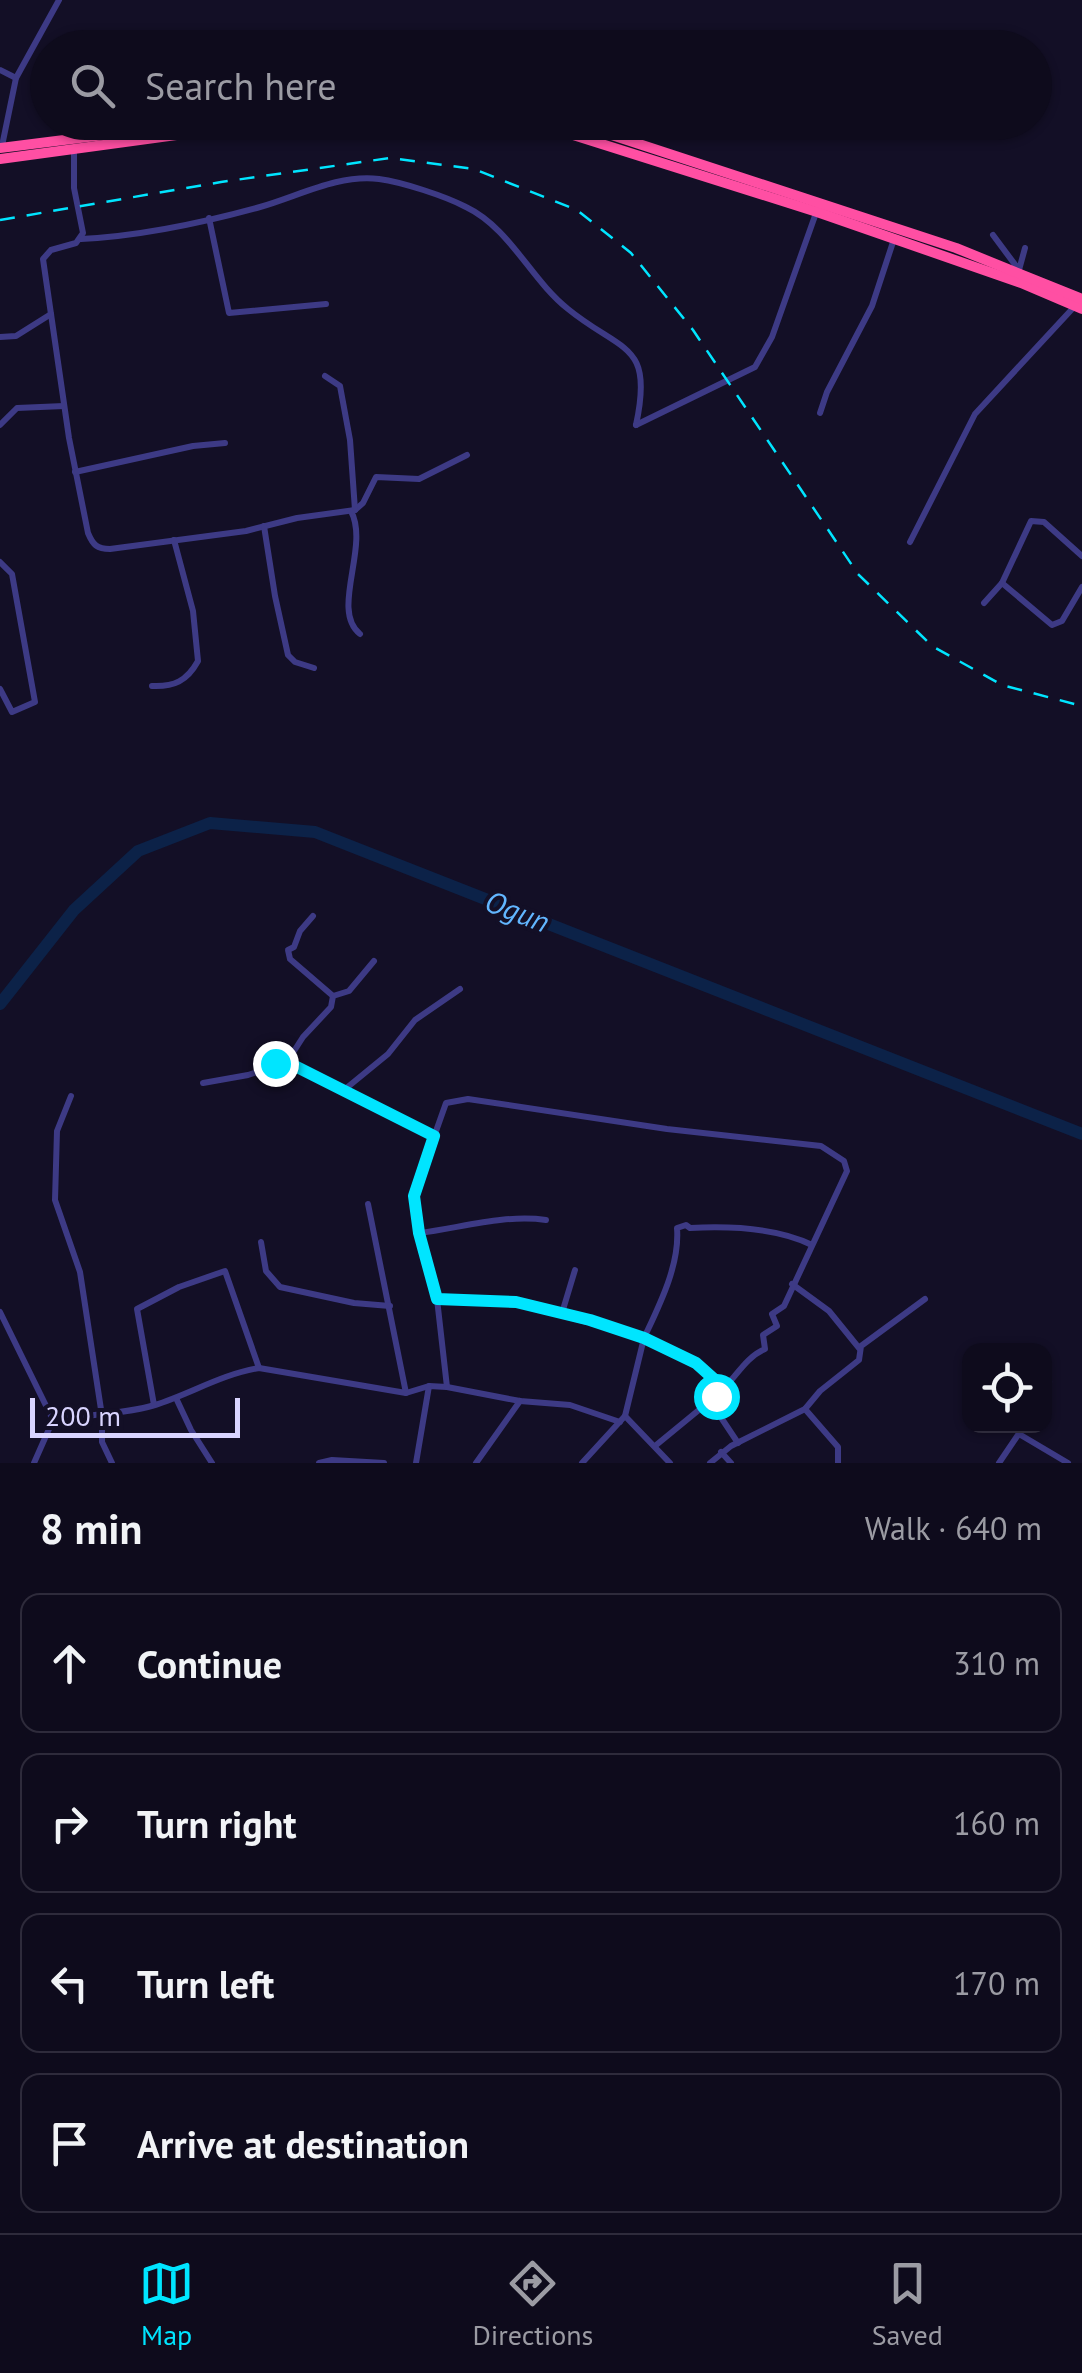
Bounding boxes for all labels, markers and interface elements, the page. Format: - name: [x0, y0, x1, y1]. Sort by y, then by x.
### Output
- search box: [30, 30, 1052, 140]
- icon: search: [65, 58, 120, 113]
- text: Search here: [145, 61, 337, 110]
- water label: Ogun: [480, 881, 555, 941]
- route end: [253, 1041, 299, 1087]
- map controls: [962, 1343, 1052, 1433]
- button: locate: [962, 1343, 1052, 1433]
- route start: [694, 1374, 740, 1420]
- scale bar: [30, 1393, 240, 1438]
- text: 200 m: [45, 1397, 121, 1434]
- text: 8 min: [40, 1501, 142, 1556]
- text: Walk · 640 m: [865, 1507, 1042, 1549]
- icon: ahead: [42, 1636, 97, 1691]
- text: Continue: [137, 1639, 282, 1688]
- text: 310 m: [953, 1642, 1040, 1684]
- icon: right: [42, 1796, 97, 1851]
- text: Turn right: [137, 1799, 297, 1848]
- text: 160 m: [953, 1802, 1040, 1844]
- icon: left: [42, 1956, 97, 2011]
- text: Turn left: [137, 1959, 274, 2008]
- text: 170 m: [953, 1962, 1040, 2004]
- icon: arrive: [42, 2116, 97, 2171]
- text: Arrive at destination: [137, 2119, 469, 2168]
- tab: Map: [139, 2256, 194, 2353]
- tab: Directions: [472, 2256, 593, 2353]
- tab: Saved: [872, 2256, 943, 2353]

